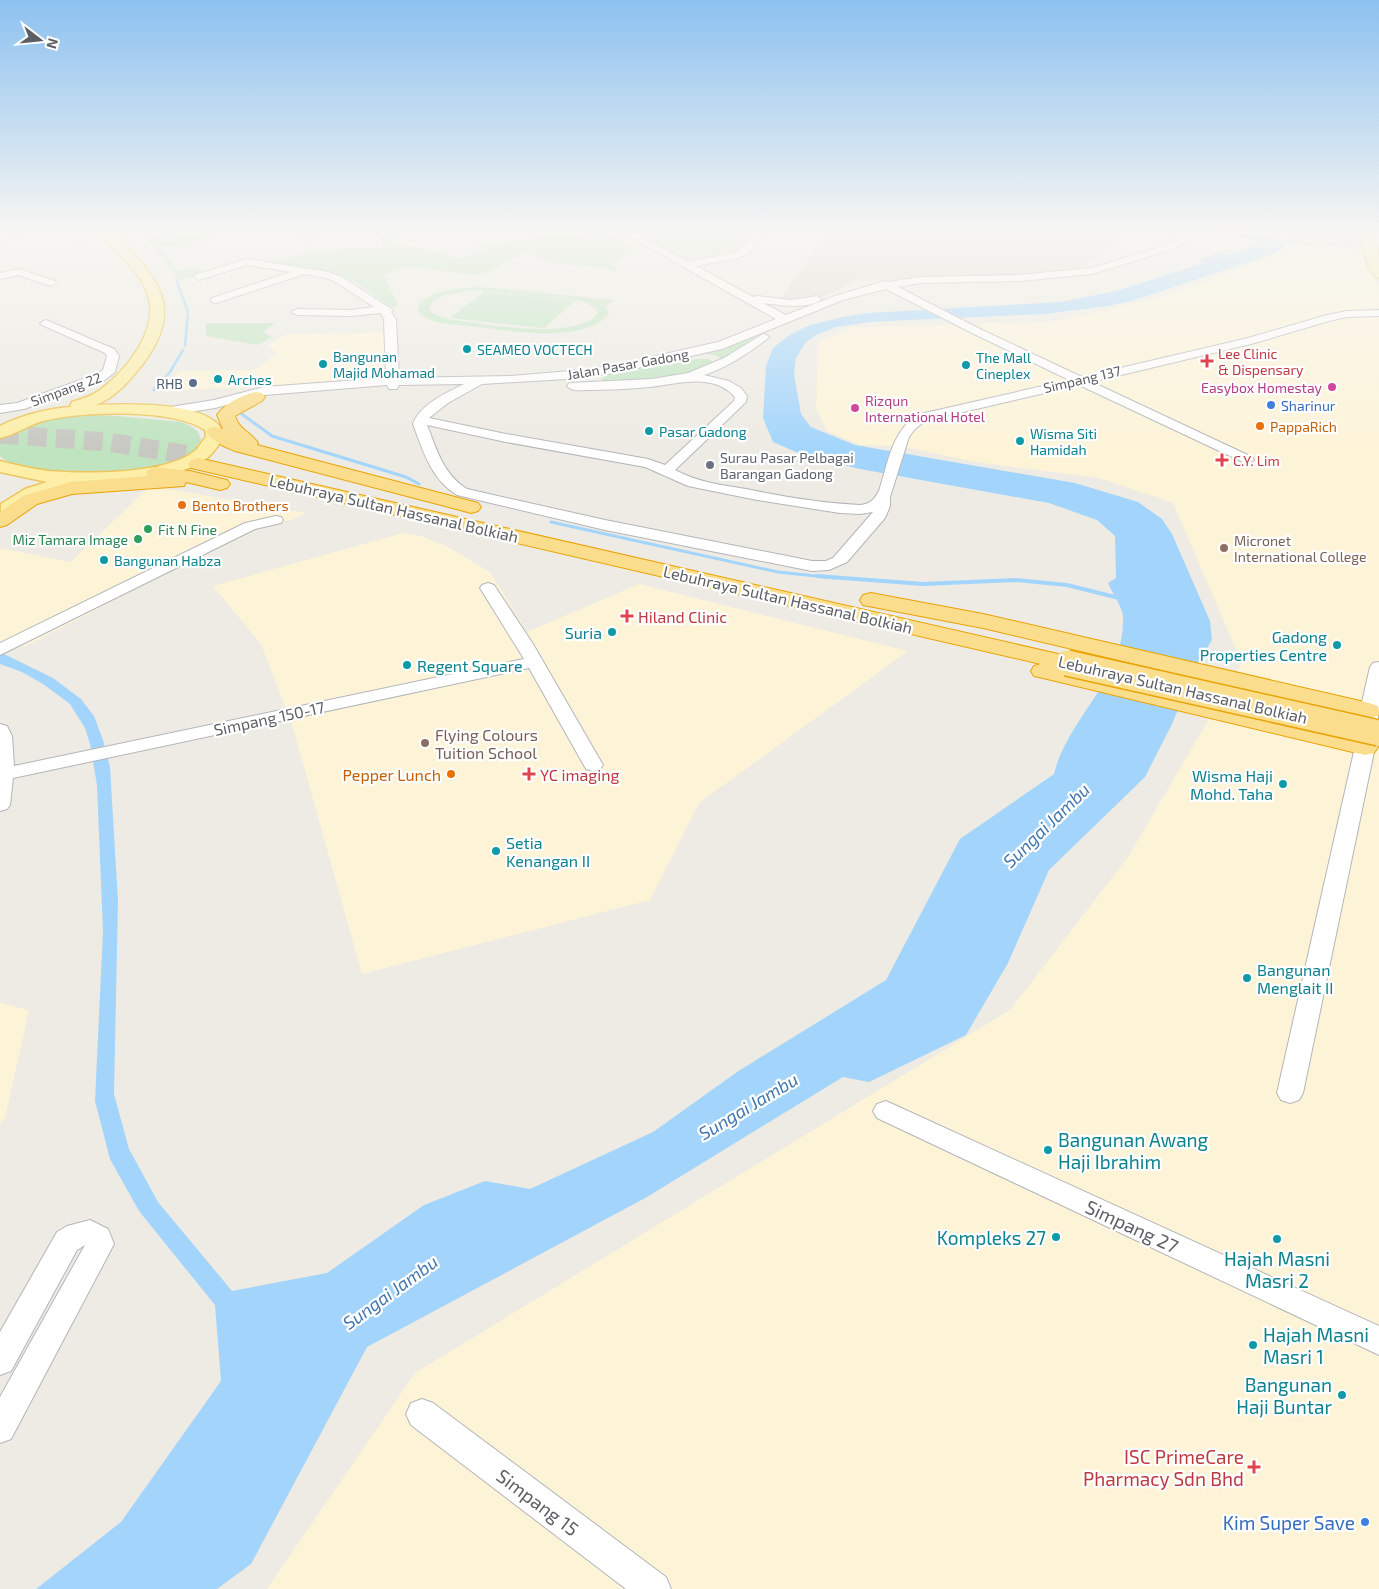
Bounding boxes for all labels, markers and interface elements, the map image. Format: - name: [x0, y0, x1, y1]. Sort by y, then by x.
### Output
- north arrow: [15, 15, 65, 65]
- text: N: [43, 37, 63, 51]
- place label: SEAMEO VOCTECH: [477, 341, 593, 358]
- marker: SEAMEO VOCTECH: [461, 343, 473, 355]
- street label: Jalan Pasar Gadong: [566, 345, 690, 383]
- place label: Lee Clinic & Dispensary: [1218, 345, 1304, 378]
- place label: Bangunan Majid Mohamad: [333, 348, 435, 381]
- place label: The Mall Cineplex: [976, 349, 1032, 382]
- marker: Lee Clinic & Dispensary: [1200, 354, 1214, 368]
- marker: Bangunan Majid Mohamad: [317, 358, 329, 370]
- marker: The Mall Cineplex: [960, 359, 972, 371]
- street label: Simpang 137: [1042, 362, 1122, 396]
- street label: Simpang 22: [28, 368, 104, 410]
- place label: Arches: [228, 371, 272, 388]
- marker: Arches: [212, 373, 224, 385]
- place label: RHB: [156, 375, 183, 392]
- marker: RHB: [187, 377, 199, 389]
- place label: Easybox Homestay: [1201, 379, 1323, 396]
- marker: Easybox Homestay: [1326, 381, 1338, 393]
- place label: Rizqun International Hotel: [865, 392, 986, 425]
- place label: Sharinur: [1281, 397, 1336, 414]
- marker: Sharinur: [1265, 399, 1277, 411]
- marker: Rizqun International Hotel: [849, 402, 861, 414]
- place label: PappaRich: [1270, 418, 1337, 435]
- marker: PappaRich: [1254, 420, 1266, 432]
- place label: Pasar Gadong: [659, 423, 747, 440]
- marker: Pasar Gadong: [643, 425, 655, 437]
- place label: Wisma Siti Hamidah: [1030, 425, 1097, 458]
- marker: Wisma Siti Hamidah: [1014, 435, 1026, 447]
- place label: Surau Pasar Pelbagai Barangan Gadong: [720, 449, 854, 482]
- place label: C.Y. Lim: [1233, 452, 1280, 469]
- marker: C.Y. Lim: [1215, 453, 1229, 467]
- marker: Surau Pasar Pelbagai Barangan Gadong: [704, 459, 716, 471]
- street label: Lebuhraya Sultan Hassanal Bolkiah: [268, 470, 520, 546]
- place label: Bento Brothers: [192, 497, 289, 514]
- marker: Bento Brothers: [176, 499, 188, 511]
- place label: Fit N Fine: [158, 521, 217, 538]
- marker: Fit N Fine: [142, 523, 154, 535]
- place label: Miz Tamara Image: [13, 531, 128, 548]
- place label: Micronet International College: [1234, 532, 1367, 565]
- marker: Miz Tamara Image: [132, 533, 144, 545]
- marker: Micronet International College: [1218, 542, 1230, 554]
- place label: Bangunan Habza: [114, 552, 221, 569]
- marker: Bangunan Habza: [98, 554, 110, 566]
- street label: Lebuhraya Sultan Hassanal Bolkiah: [662, 561, 914, 637]
- place label: Hiland Clinic: [638, 607, 727, 626]
- marker: Hiland Clinic: [620, 609, 634, 623]
- place label: Suria: [565, 623, 602, 642]
- marker: Suria: [606, 626, 618, 638]
- place label: Gadong Properties Centre: [1200, 627, 1327, 664]
- marker: Gadong Properties Centre: [1331, 639, 1343, 651]
- street label: Lebuhraya Sultan Hassanal Bolkiah: [1057, 651, 1309, 727]
- place label: Regent Square: [417, 656, 523, 675]
- marker: Regent Square: [401, 659, 413, 671]
- street label: Simpang 150-17: [212, 697, 326, 739]
- place label: Flying Colours Tuition School: [435, 725, 538, 762]
- marker: Flying Colours Tuition School: [419, 737, 431, 749]
- place label: Pepper Lunch: [343, 765, 441, 784]
- place label: YC imaging: [540, 765, 620, 784]
- place label: Wisma Haji Mohd. Taha: [1190, 766, 1273, 803]
- marker: YC imaging: [522, 767, 536, 781]
- marker: Pepper Lunch: [445, 768, 457, 780]
- water label: Sungai Jambu: [998, 778, 1094, 872]
- marker: Wisma Haji Mohd. Taha: [1277, 778, 1289, 790]
- place label: Setia Kenangan II: [506, 833, 590, 870]
- marker: Setia Kenangan II: [490, 845, 502, 857]
- place label: Bangunan Menglait II: [1257, 960, 1333, 997]
- marker: Bangunan Menglait II: [1241, 972, 1253, 984]
- water label: Sungai Jambu: [694, 1068, 802, 1144]
- place label: Bangunan Awang Haji Ibrahim: [1058, 1128, 1209, 1173]
- marker: Bangunan Awang Haji Ibrahim: [1042, 1144, 1054, 1156]
- street label: Simpang 27: [1082, 1194, 1182, 1258]
- place label: Kompleks 27: [937, 1226, 1046, 1249]
- marker: Kompleks 27: [1050, 1231, 1062, 1243]
- marker: Hajah Masni Masri 2: [1271, 1233, 1283, 1245]
- place label: Hajah Masni Masri 2: [1224, 1247, 1330, 1292]
- water label: Sungai Jambu: [338, 1250, 442, 1334]
- place label: Hajah Masni Masri 1: [1263, 1323, 1369, 1368]
- marker: Hajah Masni Masri 1: [1247, 1339, 1259, 1351]
- place label: Bangunan Haji Buntar: [1236, 1373, 1332, 1418]
- marker: Bangunan Haji Buntar: [1336, 1389, 1348, 1401]
- place label: ISC PrimeCare Pharmacy Sdn Bhd: [1083, 1445, 1244, 1490]
- marker: ISC PrimeCare Pharmacy Sdn Bhd: [1248, 1461, 1260, 1473]
- street label: Simpang 15: [492, 1464, 584, 1540]
- place label: Kim Super Save: [1223, 1511, 1355, 1534]
- marker: Kim Super Save: [1359, 1516, 1371, 1528]

